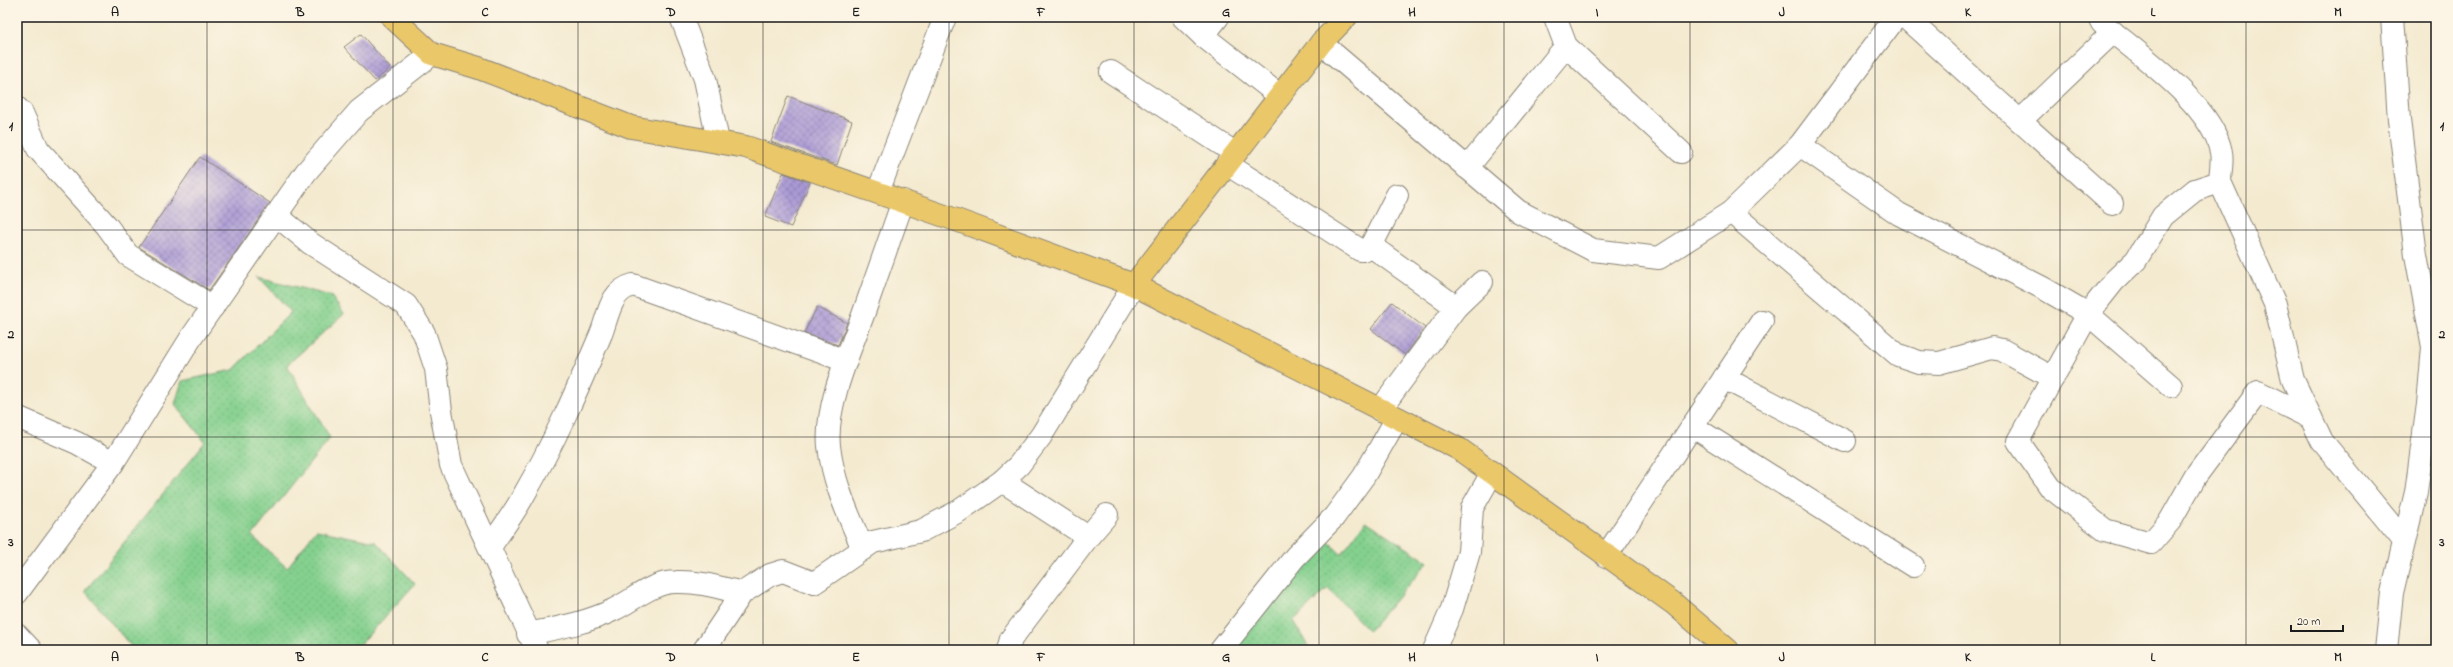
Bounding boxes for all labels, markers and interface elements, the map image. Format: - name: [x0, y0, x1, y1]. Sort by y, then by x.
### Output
- text: A: [111, 3, 119, 22]
- text: B: [295, 3, 305, 22]
- text: C: [481, 3, 489, 22]
- text: D: [665, 3, 676, 22]
- text: E: [852, 3, 860, 22]
- text: F: [1036, 3, 1046, 22]
- text: G: [1222, 3, 1230, 22]
- text: H: [1408, 3, 1416, 22]
- text: I: [1595, 3, 1599, 22]
- text: J: [1779, 3, 1785, 22]
- text: K: [1965, 3, 1972, 22]
- text: L: [2151, 3, 2157, 22]
- text: M: [2334, 3, 2342, 22]
- text: 1: [9, 117, 14, 136]
- text: 1: [2440, 117, 2445, 136]
- text: 2: [7, 325, 15, 344]
- text: 2: [2438, 325, 2446, 344]
- text: 3: [7, 533, 14, 552]
- text: 3: [2438, 533, 2445, 552]
- scale bar: [2291, 607, 2343, 633]
- text: 20 m: [2297, 613, 2320, 631]
- text: A: [111, 648, 119, 667]
- text: B: [295, 648, 305, 667]
- text: C: [481, 648, 489, 667]
- text: D: [665, 648, 676, 667]
- text: E: [852, 648, 860, 667]
- text: F: [1036, 648, 1046, 667]
- text: G: [1222, 648, 1230, 667]
- text: H: [1408, 648, 1416, 667]
- text: I: [1595, 648, 1599, 667]
- text: J: [1779, 648, 1785, 667]
- text: K: [1965, 648, 1972, 667]
- text: L: [2151, 648, 2157, 667]
- text: M: [2334, 648, 2342, 667]

